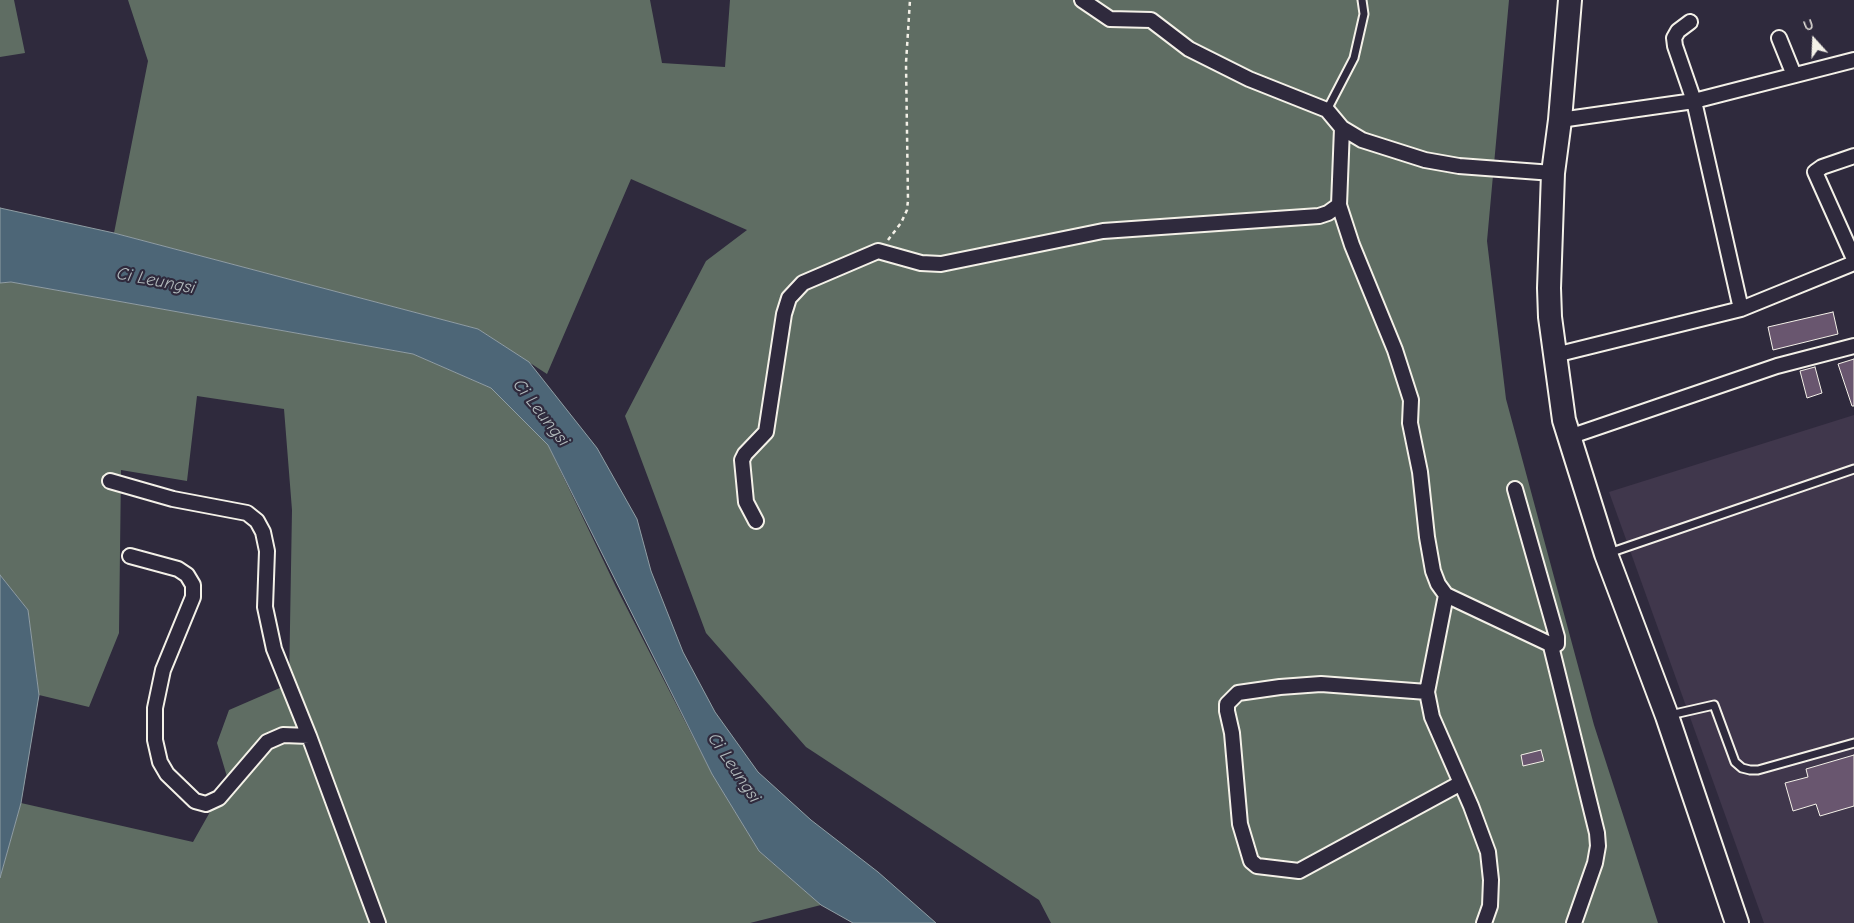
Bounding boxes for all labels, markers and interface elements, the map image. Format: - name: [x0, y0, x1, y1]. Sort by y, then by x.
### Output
- north arrow: [1789, 15, 1839, 65]
- text: U: [1801, 16, 1816, 35]
- water label: Ci Leungsi: [115, 263, 197, 299]
- water label: Ci Leungsi: [508, 375, 574, 451]
- water label: Ci Leungsi: [703, 729, 765, 807]

